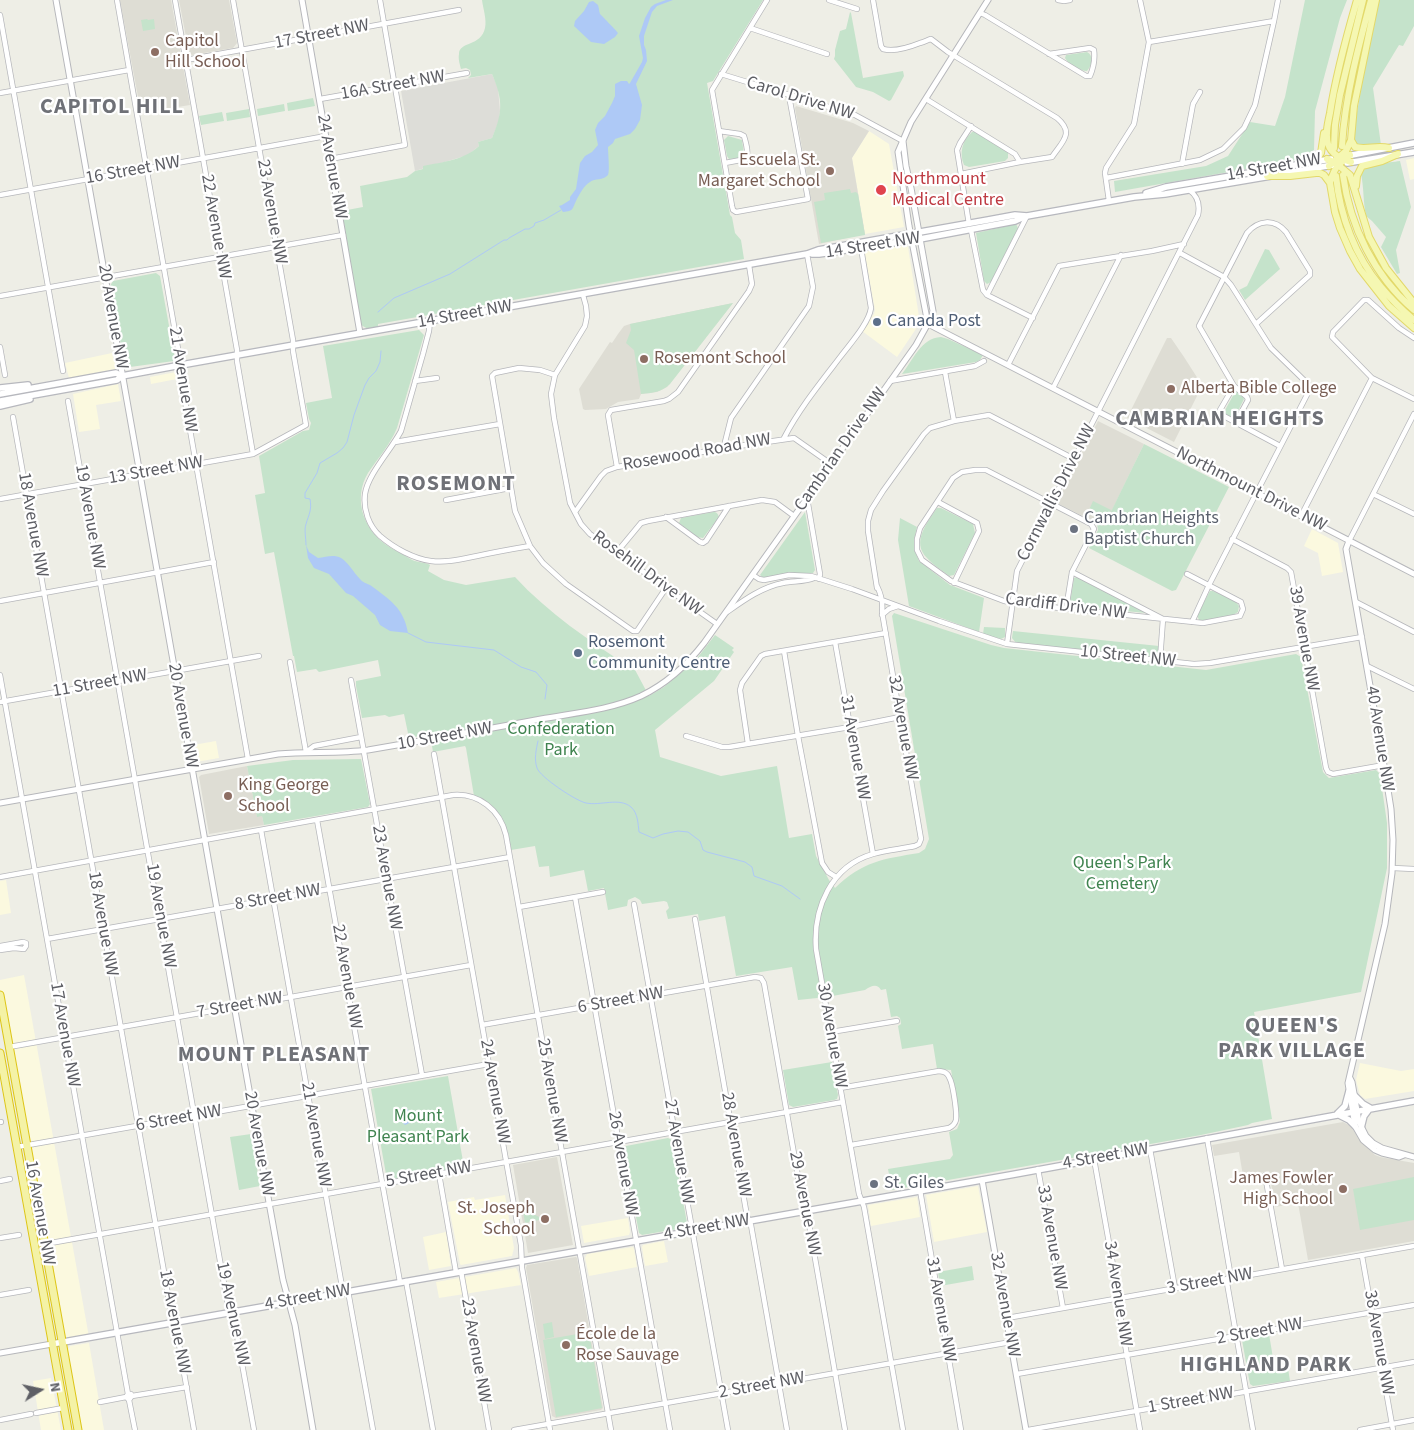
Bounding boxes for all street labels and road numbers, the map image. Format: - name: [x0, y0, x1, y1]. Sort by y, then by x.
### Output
- street label: 17 Street NW: [273, 15, 371, 55]
- street label: 16A Street NW: [339, 66, 447, 106]
- street label: Carol Drive NW: [743, 72, 857, 126]
- street label: 24 Avenue NW: [311, 113, 351, 221]
- street label: 14 Street NW: [1225, 149, 1323, 187]
- street label: 16 Street NW: [84, 152, 182, 190]
- street label: 23 Avenue NW: [251, 158, 291, 266]
- street label: 22 Avenue NW: [195, 173, 235, 281]
- street label: 14 Street NW: [824, 228, 922, 264]
- street label: 20 Avenue NW: [92, 263, 132, 371]
- street label: 14 Street NW: [416, 296, 514, 334]
- street label: 21 Avenue NW: [163, 326, 201, 434]
- street label: Cambrian Drive NW: [790, 384, 892, 516]
- street label: Cornwallis Drive NW: [1013, 421, 1101, 565]
- street label: Rosewood Road NW: [621, 429, 773, 477]
- street label: Northmount Drive NW: [1172, 443, 1330, 537]
- street label: 13 Street NW: [107, 452, 205, 490]
- street label: 19 Avenue NW: [69, 463, 109, 571]
- street label: 18 Avenue NW: [12, 471, 52, 579]
- street label: Rosehill Drive NW: [587, 527, 707, 621]
- street label: 39 Avenue NW: [1283, 585, 1323, 693]
- street label: Cardiff Drive NW: [1004, 589, 1128, 625]
- street label: 10 Street NW: [1079, 641, 1177, 673]
- street label: 20 Avenue NW: [162, 662, 202, 770]
- street label: 11 Street NW: [51, 665, 149, 703]
- street label: 32 Avenue NW: [882, 674, 922, 782]
- street label: 40 Avenue NW: [1360, 685, 1398, 793]
- street label: 31 Avenue NW: [834, 694, 874, 802]
- street label: 10 Street NW: [396, 718, 494, 756]
- street label: 23 Avenue NW: [366, 824, 406, 932]
- street label: 19 Avenue NW: [140, 862, 180, 970]
- street label: 18 Avenue NW: [82, 870, 122, 978]
- street label: 8 Street NW: [233, 880, 323, 916]
- street label: 22 Avenue NW: [326, 923, 366, 1031]
- street label: 17 Avenue NW: [44, 981, 84, 1089]
- street label: 30 Avenue NW: [811, 982, 851, 1090]
- street label: 6 Street NW: [576, 983, 666, 1019]
- street label: 7 Street NW: [195, 988, 285, 1024]
- street label: 25 Avenue NW: [531, 1037, 571, 1145]
- street label: 24 Avenue NW: [474, 1038, 514, 1146]
- street label: 21 Avenue NW: [295, 1081, 335, 1189]
- street label: 20 Avenue NW: [238, 1090, 278, 1198]
- street label: 28 Avenue NW: [715, 1091, 755, 1199]
- street label: 27 Avenue NW: [658, 1098, 698, 1206]
- street label: 6 Street NW: [134, 1101, 224, 1137]
- street label: 26 Avenue NW: [602, 1110, 642, 1218]
- street label: 4 Street NW: [1061, 1139, 1151, 1175]
- street label: 29 Avenue NW: [783, 1150, 825, 1258]
- street label: 5 Street NW: [384, 1157, 474, 1193]
- street label: 16 Avenue NW: [19, 1159, 59, 1267]
- street label: 33 Avenue NW: [1031, 1184, 1071, 1292]
- street label: 4 Street NW: [662, 1210, 752, 1246]
- street label: 34 Avenue NW: [1098, 1240, 1136, 1348]
- street label: 32 Avenue NW: [984, 1251, 1024, 1359]
- street label: 31 Avenue NW: [920, 1256, 960, 1364]
- street label: 19 Avenue NW: [210, 1260, 254, 1368]
- street label: 3 Street NW: [1165, 1264, 1255, 1300]
- street label: 18 Avenue NW: [153, 1268, 195, 1376]
- street label: 4 Street NW: [263, 1280, 353, 1316]
- street label: 38 Avenue NW: [1358, 1289, 1398, 1397]
- street label: 23 Avenue NW: [455, 1297, 495, 1405]
- street label: 2 Street NW: [1215, 1314, 1305, 1350]
- street label: 2 Street NW: [717, 1368, 807, 1404]
- street label: 1 Street NW: [1146, 1383, 1236, 1419]

